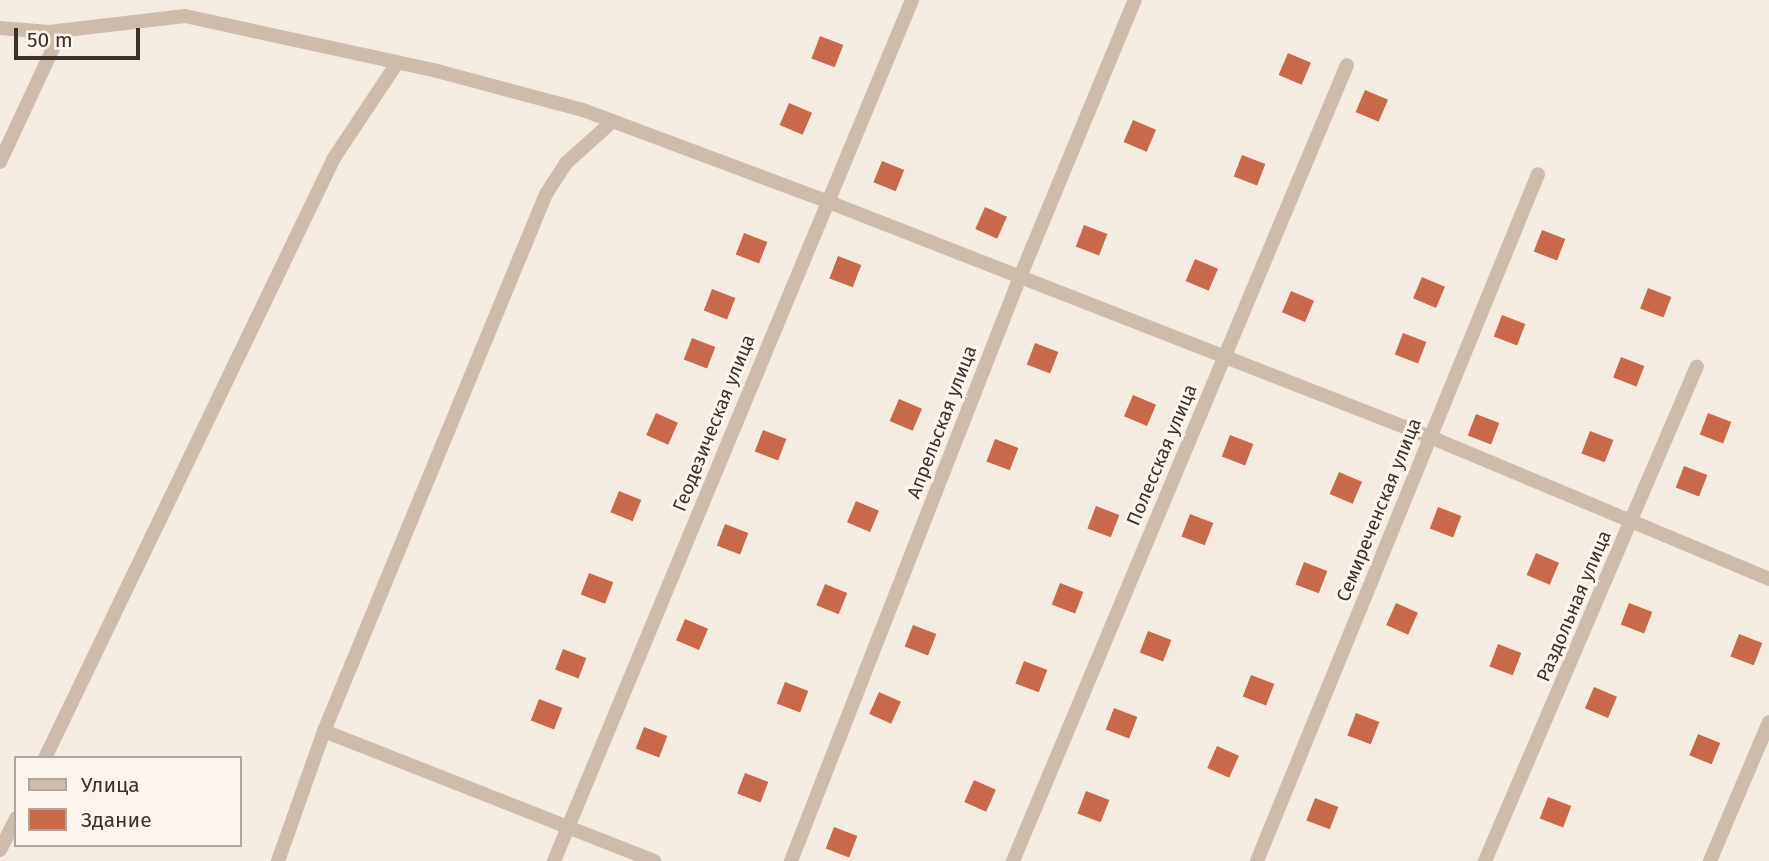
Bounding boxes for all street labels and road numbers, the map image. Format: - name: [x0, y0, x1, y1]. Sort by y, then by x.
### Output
- street label: Геодезическая улица: [668, 331, 760, 515]
- street label: Апрельская улица: [902, 342, 982, 502]
- street label: Полесская улица: [1122, 381, 1202, 529]
- street label: Семиреченская улица: [1332, 415, 1426, 605]
- street label: Раздольная улица: [1532, 527, 1616, 685]

